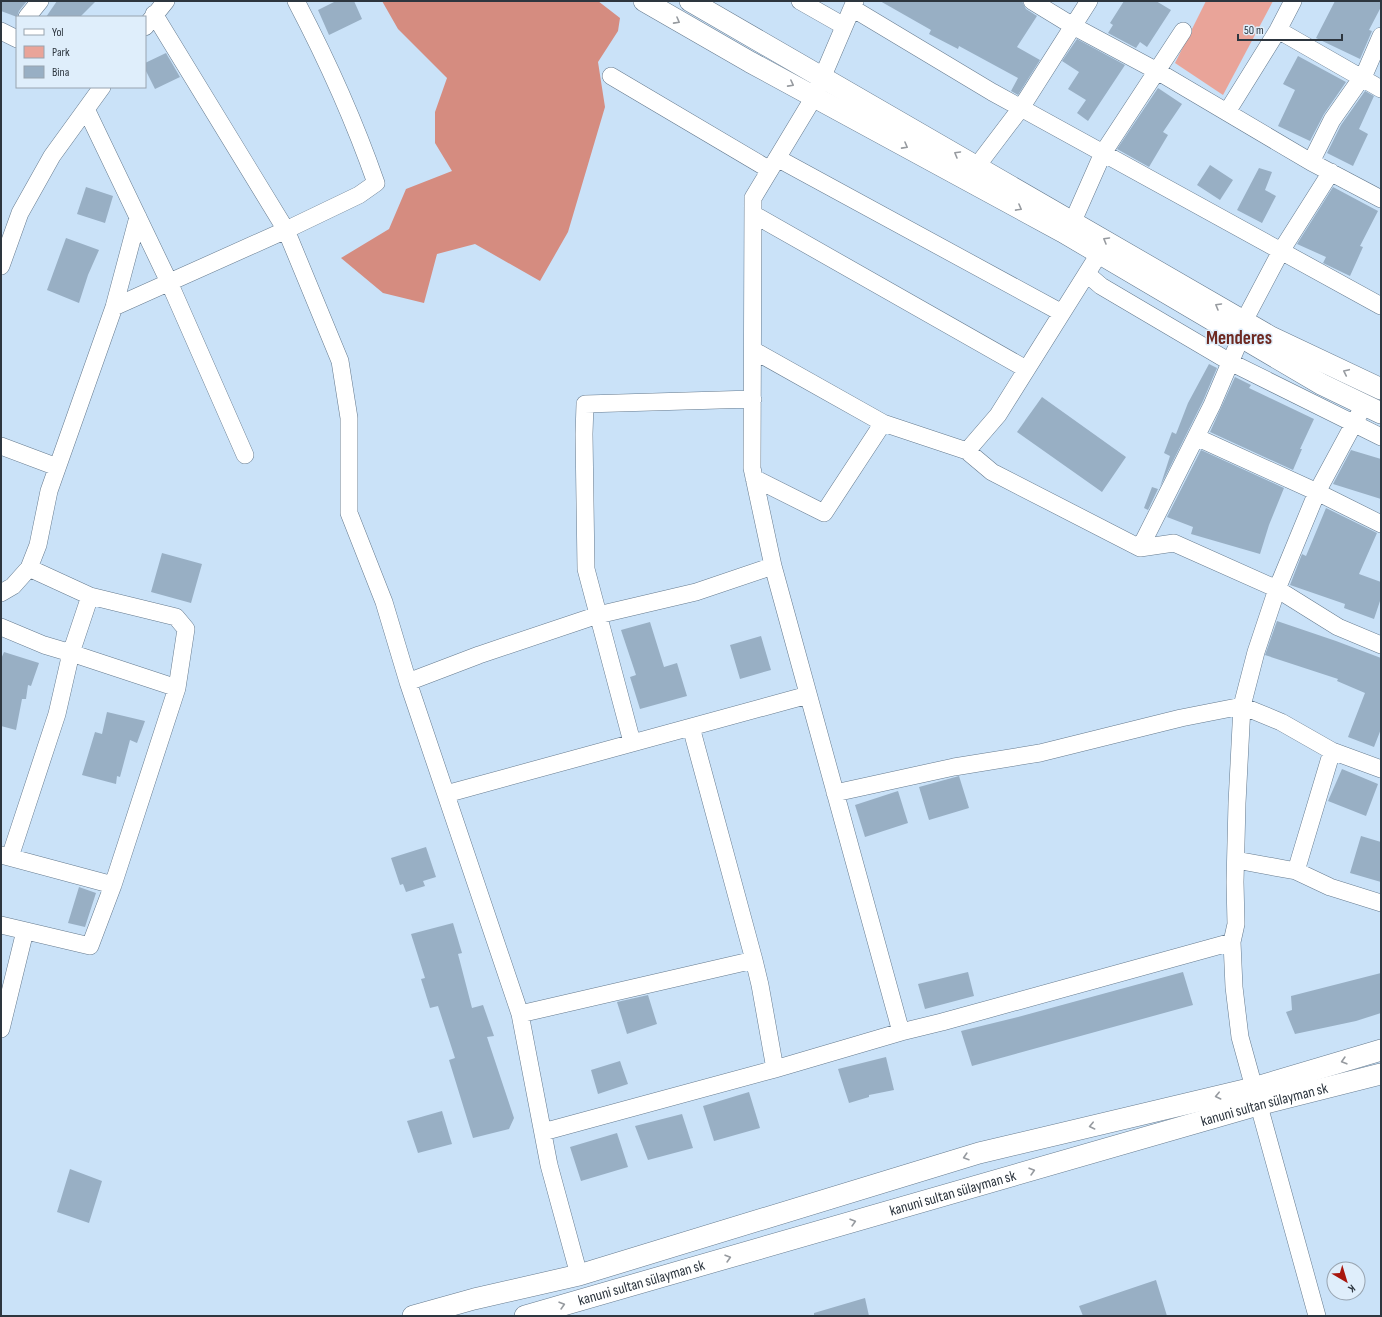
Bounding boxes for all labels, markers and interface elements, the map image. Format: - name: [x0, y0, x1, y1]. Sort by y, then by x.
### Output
- legend: [16, 16, 146, 88]
- scale bar: [1238, 16, 1342, 42]
- one-way arrow: [673, 17, 680, 24]
- text: 50 m: [1244, 23, 1264, 38]
- text: Yol: [52, 25, 64, 40]
- text: Park: [52, 45, 70, 60]
- text: Bina: [52, 65, 70, 80]
- one-way arrow: [787, 80, 794, 87]
- one-way arrow: [901, 142, 908, 149]
- one-way arrow: [954, 152, 961, 159]
- one-way arrow: [1015, 204, 1023, 211]
- one-way arrow: [1103, 238, 1110, 245]
- one-way arrow: [1215, 303, 1222, 310]
- district label: Menderes: [1206, 327, 1272, 350]
- one-way arrow: [1342, 369, 1350, 377]
- one-way arrow: [1340, 1056, 1347, 1065]
- street label: kanuni sultan sülayman sk: [1199, 1078, 1330, 1130]
- one-way arrow: [1215, 1091, 1222, 1100]
- one-way arrow: [1089, 1121, 1096, 1130]
- one-way arrow: [962, 1152, 969, 1161]
- street label: kanuni sultan sülayman sk: [887, 1166, 1018, 1220]
- one-way arrow: [1028, 1167, 1035, 1176]
- one-way arrow: [849, 1218, 856, 1227]
- one-way arrow: [724, 1254, 731, 1263]
- street label: kanuni sultan sülayman sk: [576, 1255, 707, 1310]
- north arrow: [1326, 1261, 1366, 1301]
- text: K: [1345, 1282, 1358, 1296]
- one-way arrow: [559, 1301, 566, 1310]

